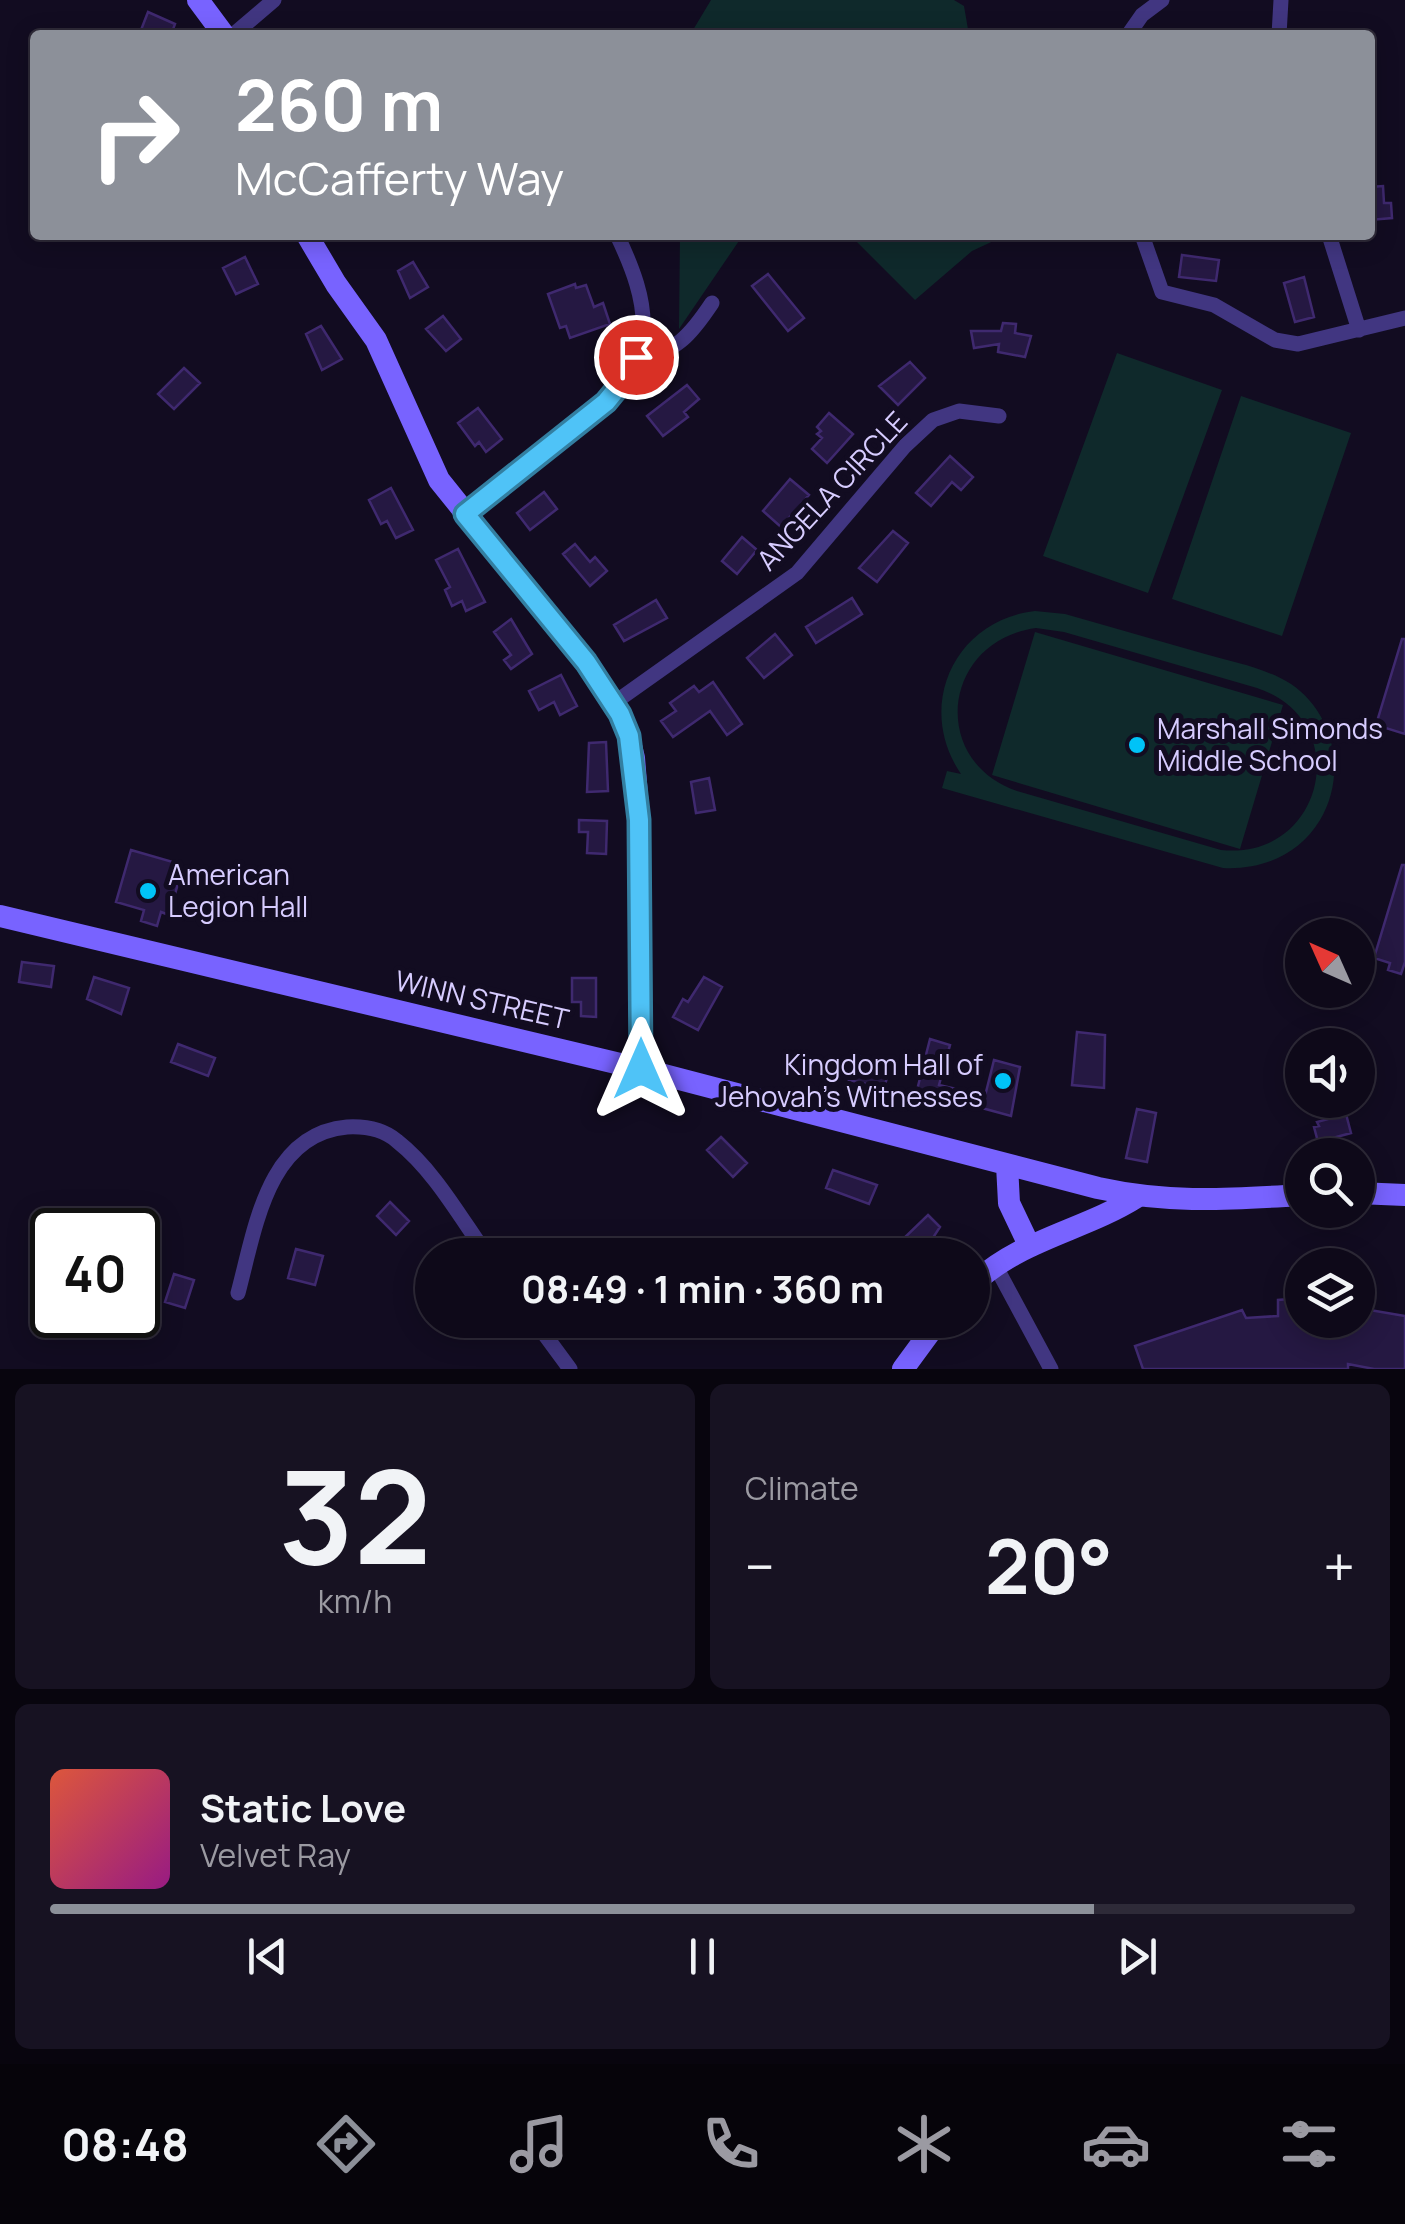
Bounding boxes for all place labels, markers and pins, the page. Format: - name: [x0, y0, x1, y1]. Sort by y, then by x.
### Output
- pin: [594, 315, 679, 400]
- place label: Marshall Simonds Middle School: [1157, 709, 1383, 779]
- marker: Marshall Simonds Middle School: [1126, 734, 1148, 756]
- place label: American Legion Hall: [168, 855, 308, 925]
- marker: American Legion Hall: [137, 880, 159, 902]
- place label: Kingdom Hall of Jehovah's Witnesses: [715, 1045, 983, 1115]
- marker: Kingdom Hall of Jehovah's Witnesses: [992, 1070, 1014, 1092]

